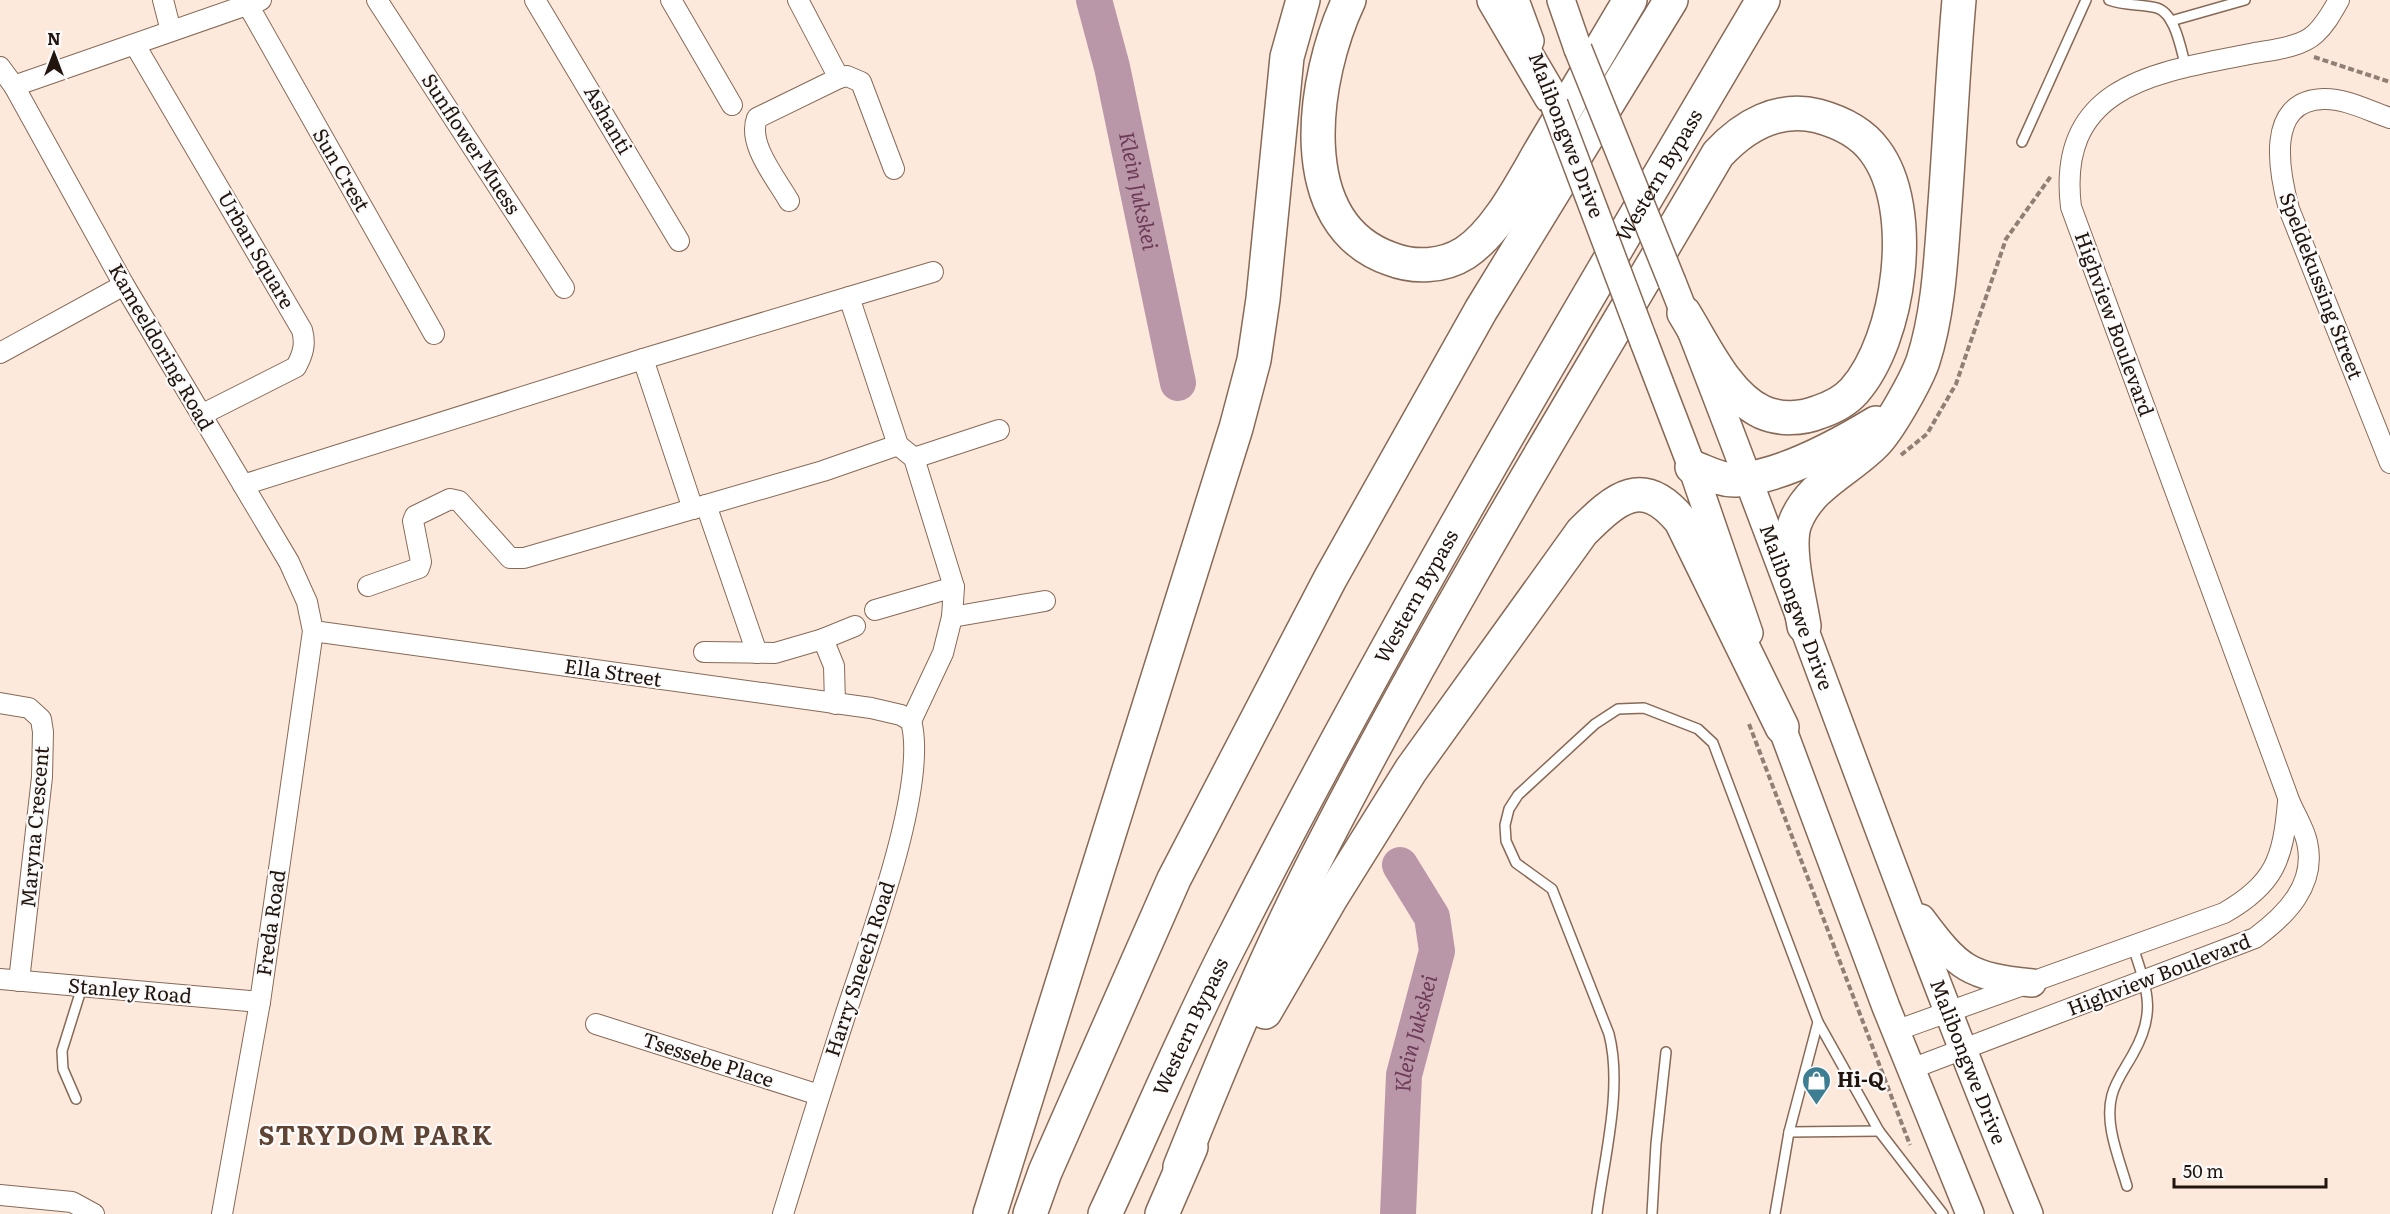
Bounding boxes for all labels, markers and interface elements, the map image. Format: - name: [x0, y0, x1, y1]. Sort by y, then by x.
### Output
- north arrow: [24, 24, 84, 84]
- text: N: [47, 26, 61, 50]
- street label: Malibongwe Drive: [1522, 47, 1613, 221]
- street label: Sunflower Muess: [416, 66, 530, 219]
- street label: Ashanti: [578, 79, 642, 159]
- street label: Western Bypass: [1607, 103, 1708, 246]
- street label: Sun Crest: [307, 122, 379, 216]
- water label: Klein Jukskei: [1113, 128, 1168, 253]
- street label: Urban Square: [212, 185, 304, 313]
- street label: Speldekussing Street: [2273, 187, 2372, 383]
- street label: Highview Boulevard: [2069, 227, 2163, 420]
- street label: Kameeldoring Road: [103, 257, 223, 435]
- street label: Malibongwe Drive: [1753, 519, 1843, 694]
- street label: Western Bypass: [1365, 523, 1464, 668]
- street label: Ella Street: [563, 649, 664, 693]
- street label: Maryna Crescent: [11, 745, 55, 909]
- street label: Freda Road: [247, 868, 291, 978]
- street label: Harry Sneech Road: [816, 877, 901, 1060]
- street label: Highview Boulevard: [2062, 924, 2254, 1022]
- street label: Western Bypass: [1144, 952, 1234, 1100]
- street label: Stanley Road: [67, 969, 193, 1009]
- water label: Klein Jukskei: [1385, 970, 1443, 1093]
- street label: Malibongwe Drive: [1924, 974, 2016, 1148]
- street label: Tsessebe Place: [639, 1023, 778, 1094]
- place label: Hi-Q: [1837, 1063, 1887, 1093]
- shop icon: Hi-Q: [1800, 1064, 1832, 1106]
- district label: STRYDOM PARK: [258, 1114, 494, 1153]
- scale bar: [2174, 1151, 2326, 1189]
- text: 50 m: [2183, 1157, 2224, 1184]

